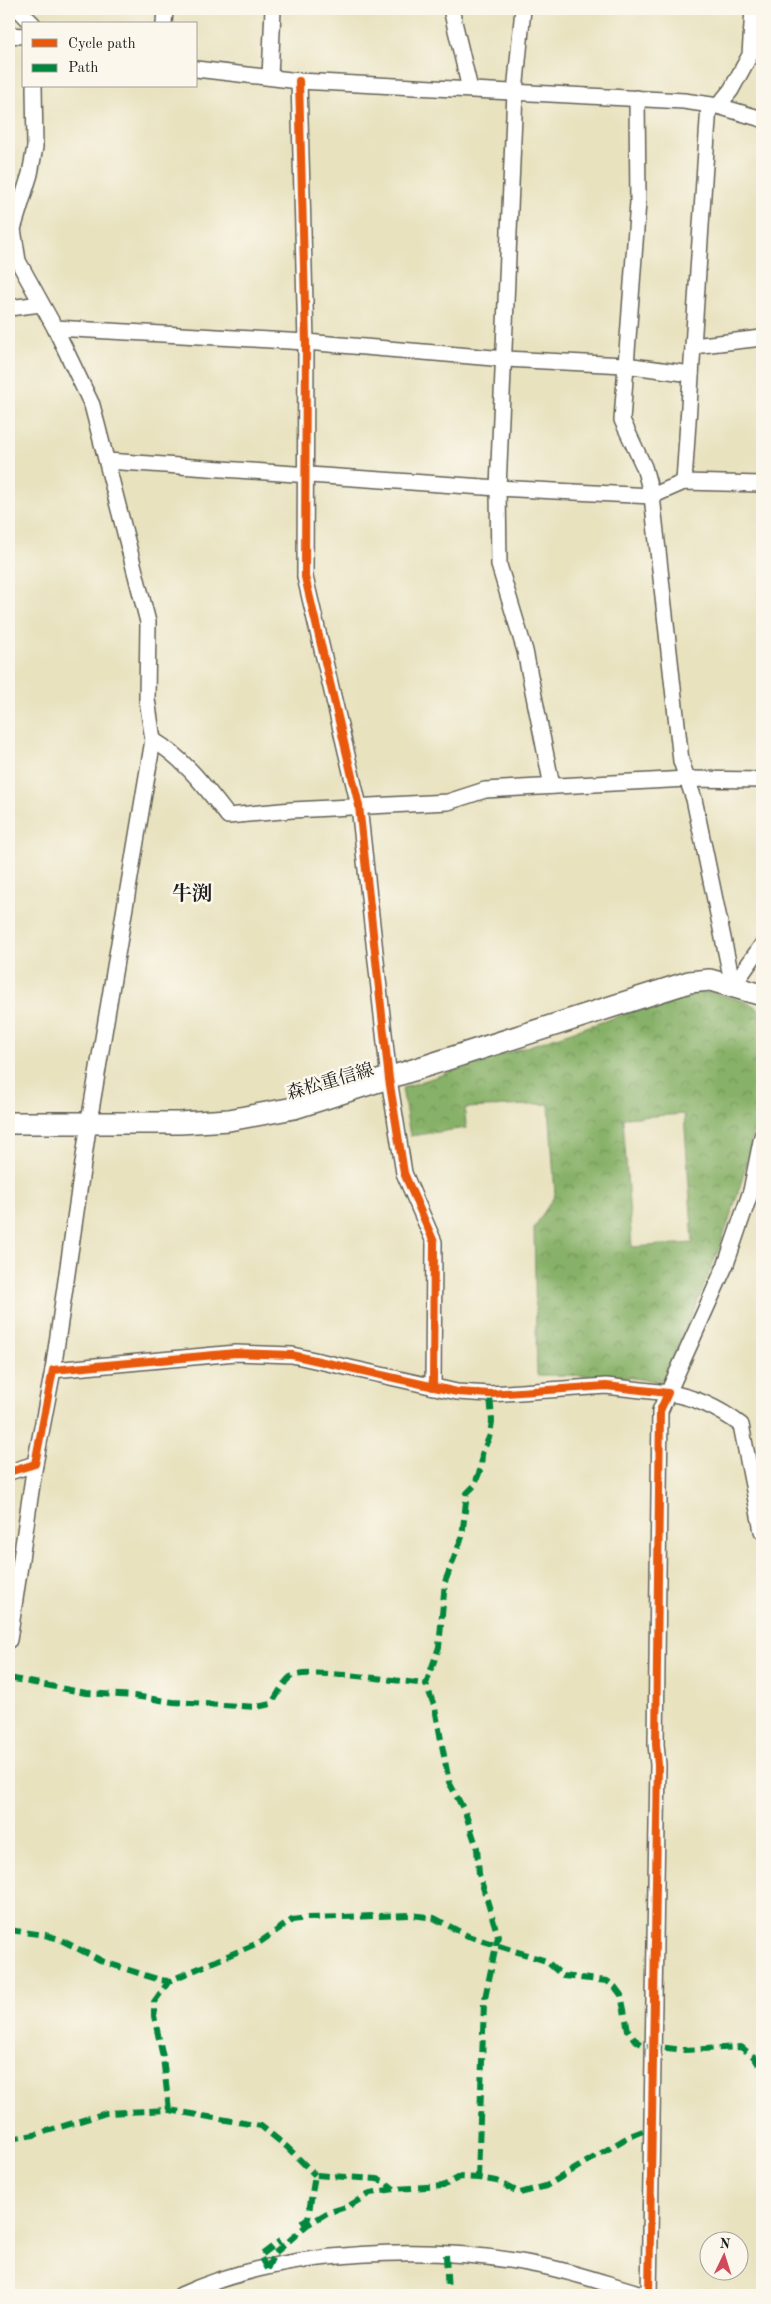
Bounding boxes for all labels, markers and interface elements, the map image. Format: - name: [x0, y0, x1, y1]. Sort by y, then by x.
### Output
- legend: [22, 22, 198, 88]
- text: Cycle path: [68, 37, 136, 52]
- text: Path: [68, 61, 98, 76]
- district label: 牛渕: [172, 883, 212, 905]
- street label: 森松重信線: [284, 1059, 376, 1103]
- north arrow: [698, 2232, 748, 2282]
- text: N: [719, 2237, 731, 2251]

